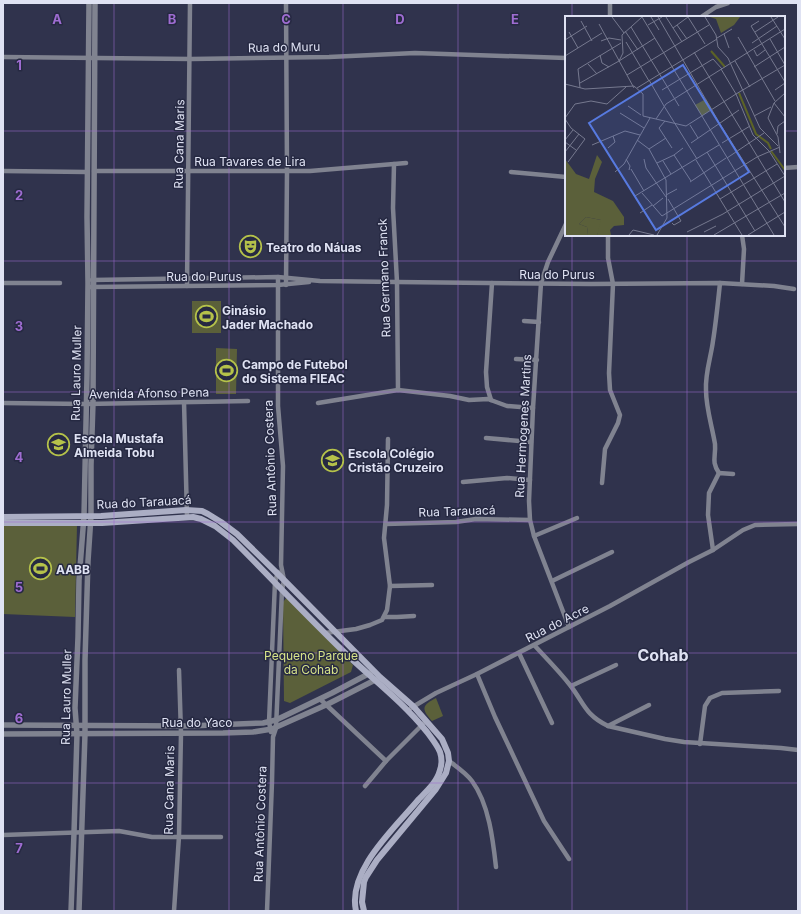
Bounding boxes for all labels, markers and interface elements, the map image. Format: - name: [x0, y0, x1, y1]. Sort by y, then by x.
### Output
- text: A: [52, 11, 62, 27]
- text: B: [168, 11, 177, 27]
- text: C: [281, 11, 291, 27]
- text: D: [395, 11, 405, 27]
- text: E: [511, 11, 519, 27]
- inset map: [565, 16, 785, 236]
- street label: Rua do Muru: [248, 39, 320, 55]
- text: 1: [16, 57, 22, 73]
- street label: Rua Cana Maris: [171, 99, 187, 189]
- street label: Rua Tavares de Lira: [194, 154, 306, 169]
- text: 2: [15, 187, 23, 203]
- street label: Rua Germano Franck: [374, 218, 394, 338]
- theatre icon: Teatro do Náuas: [238, 234, 264, 260]
- place label: Teatro do Náuas: [266, 240, 362, 255]
- street label: Rua do Purus: [519, 267, 595, 282]
- street label: Rua do Purus: [166, 269, 242, 284]
- place label: Ginásio Jader Machado: [222, 303, 313, 332]
- sports icon: Ginásio Jader Machado: [193, 304, 219, 330]
- text: 3: [15, 318, 23, 334]
- street label: Rua Lauro Muller: [68, 325, 84, 421]
- street label: Rua Hermogenes Martins: [512, 354, 534, 498]
- place label: Campo de Futebol do Sistema FIEAC: [242, 357, 348, 386]
- sports icon: Campo de Futebol do Sistema FIEAC: [213, 358, 239, 384]
- street label: Avenida Afonso Pena: [89, 384, 209, 402]
- street label: Rua Antônio Costera: [260, 400, 280, 516]
- place label: Escola Mustafa Almeida Tobu: [74, 431, 164, 460]
- school or university icon: Escola Mustafa Almeida Tobu: [45, 432, 71, 458]
- place label: Escola Colégio Cristão Cruzeiro: [348, 446, 444, 475]
- school or university icon: Escola Colégio Cristão Cruzeiro: [319, 447, 345, 473]
- text: 4: [15, 449, 24, 465]
- street label: Rua do Tarauacá: [96, 492, 192, 512]
- street label: Rua Tarauacá: [418, 502, 496, 520]
- sports icon: AABB: [27, 556, 53, 582]
- place label: AABB: [56, 562, 90, 577]
- text: 5: [15, 579, 23, 595]
- street label: Rua do Acre: [523, 601, 591, 645]
- district label: Cohab: [638, 645, 688, 665]
- park label: Pequeno Parque da Cohab: [264, 648, 358, 677]
- street label: Rua Lauro Muller: [58, 649, 74, 745]
- text: 6: [15, 710, 23, 726]
- street label: Rua do Yaco: [162, 715, 232, 730]
- street label: Rua Cana Maris: [161, 745, 177, 835]
- street label: Rua Antônio Costera: [250, 766, 270, 882]
- text: 7: [15, 840, 23, 856]

